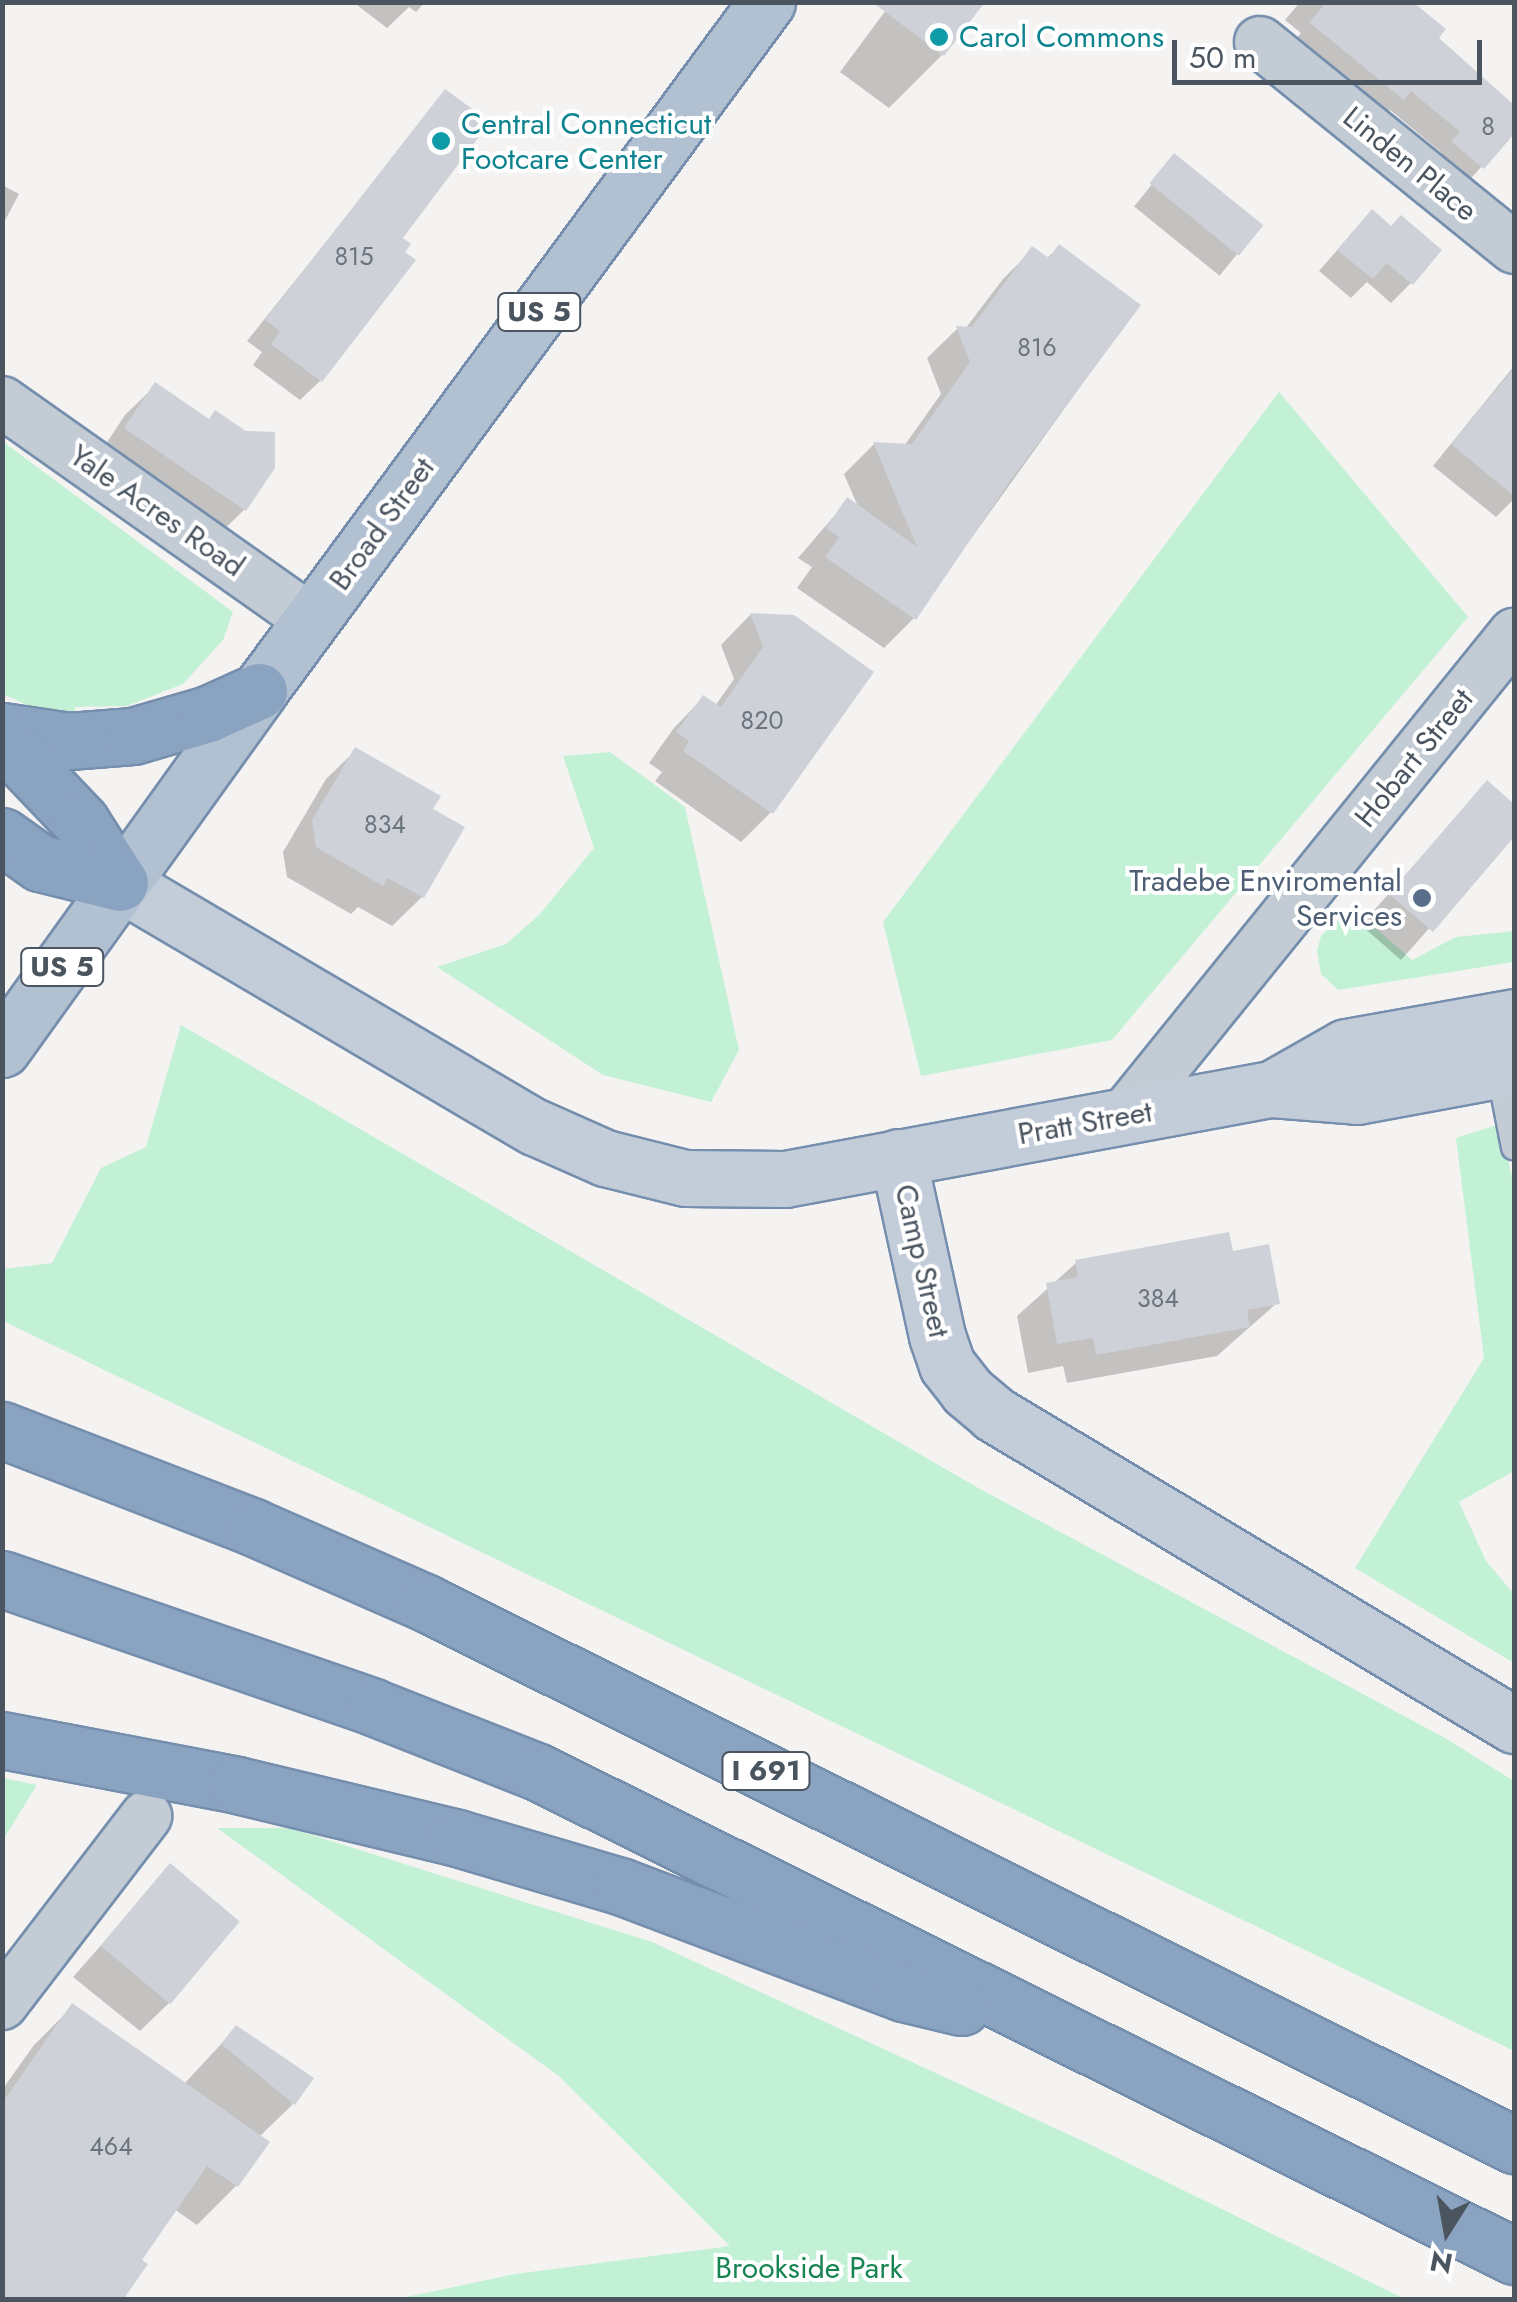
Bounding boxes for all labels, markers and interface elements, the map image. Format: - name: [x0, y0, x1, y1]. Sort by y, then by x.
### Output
- place label: Carol Commons: [959, 19, 1164, 55]
- scale bar: [1177, 20, 1487, 82]
- marker: Carol Commons: [928, 26, 950, 48]
- text: 50 m: [1189, 36, 1256, 79]
- street label: Linden Place: [1336, 99, 1484, 229]
- place label: Central Connecticut Footcare Center: [461, 106, 711, 176]
- house number: 8: [1481, 111, 1495, 141]
- marker: Central Connecticut Footcare Center: [430, 130, 452, 152]
- house number: 815: [335, 241, 373, 271]
- road number: US 5: [496, 289, 582, 335]
- house number: 816: [1017, 332, 1057, 362]
- street label: Yale Acres Road: [63, 438, 251, 584]
- street label: Broad Street: [322, 451, 442, 597]
- street label: Hobart Street: [1347, 682, 1481, 834]
- house number: 820: [741, 705, 783, 735]
- house number: 834: [364, 809, 406, 839]
- place label: Tradebe Enviromental Services: [1129, 863, 1402, 934]
- marker: Tradebe Enviromental Services: [1411, 887, 1433, 909]
- road number: US 5: [20, 944, 104, 990]
- street label: Pratt Street: [1015, 1094, 1155, 1152]
- street label: Camp Street: [887, 1181, 957, 1341]
- house number: 384: [1137, 1283, 1179, 1313]
- road number: I 691: [721, 1748, 811, 1794]
- house number: 464: [89, 2131, 133, 2161]
- north arrow: [1397, 2182, 1497, 2282]
- text: N: [1426, 2240, 1456, 2284]
- park label: Brookside Park: [715, 2250, 903, 2286]

